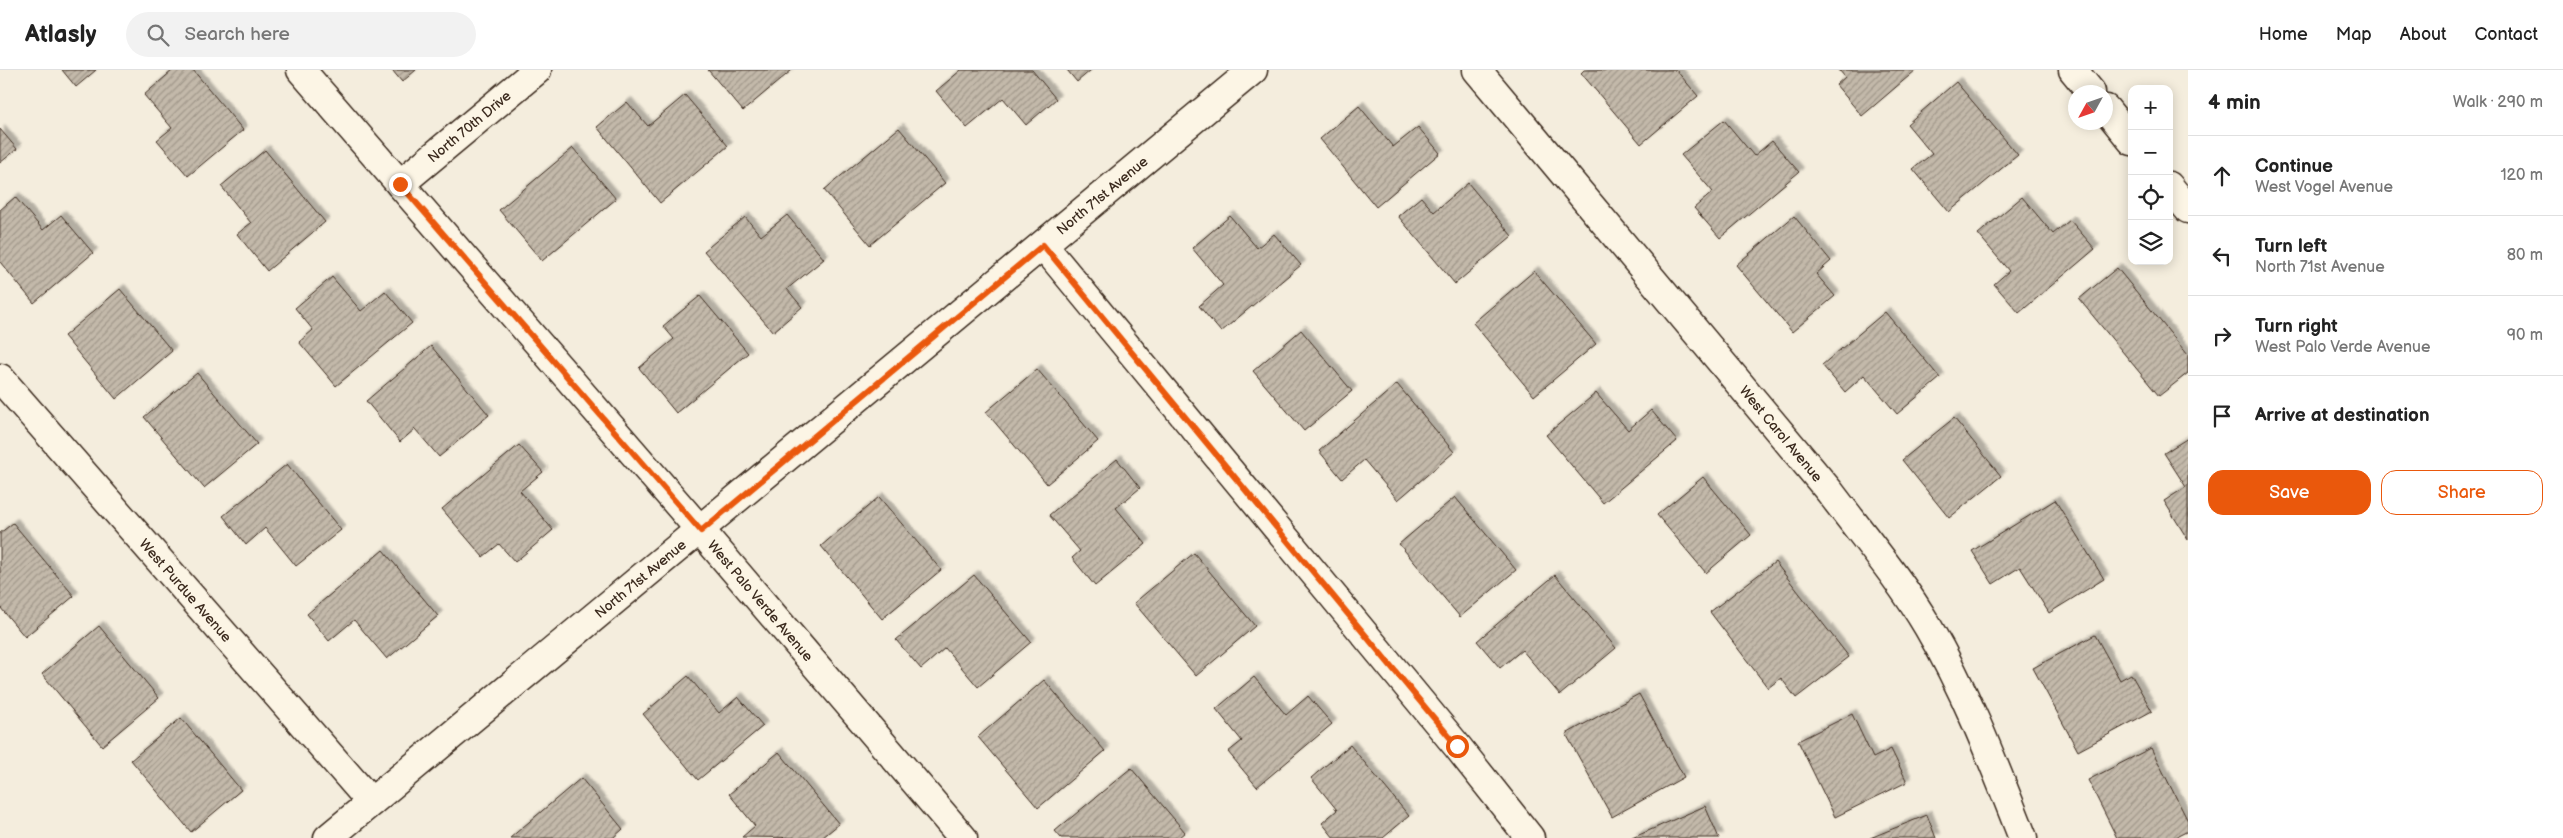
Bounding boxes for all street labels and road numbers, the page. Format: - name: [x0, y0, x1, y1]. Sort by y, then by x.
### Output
- street label: North 70th Drive: [424, 87, 514, 166]
- street label: North 71st Avenue: [1053, 153, 1151, 238]
- street label: West Carol Avenue: [1736, 382, 1826, 485]
- street label: West Purdue Avenue: [136, 535, 235, 645]
- street label: North 71st Avenue: [591, 536, 689, 621]
- street label: West Palo Verde Avenue: [704, 537, 817, 665]

